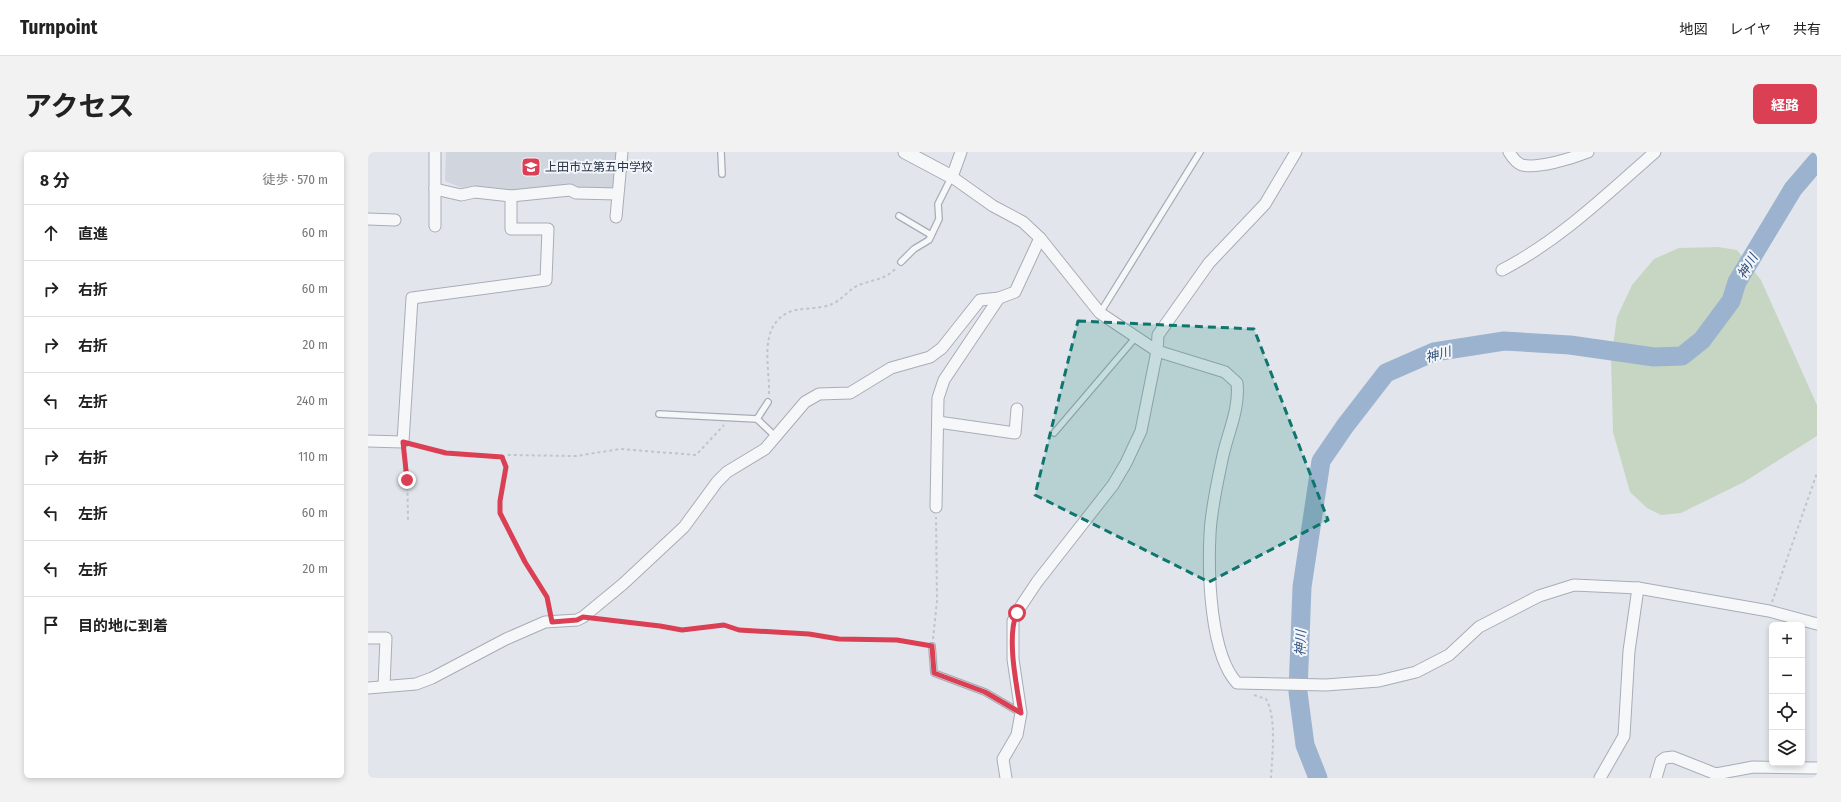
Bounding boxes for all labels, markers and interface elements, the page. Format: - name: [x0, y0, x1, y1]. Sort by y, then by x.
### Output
- text: Turnpoint: [20, 16, 97, 39]
- text: 地図: [1679, 21, 1707, 38]
- text: レイヤ: [1729, 21, 1771, 38]
- text: 共有: [1793, 21, 1821, 38]
- button: 経路: [1753, 84, 1817, 124]
- text: アクセス: [24, 90, 135, 123]
- school or university icon: 上田市立第五中学校: [520, 156, 542, 178]
- place label: 上田市立第五中学校: [545, 160, 653, 174]
- text: 8 分: [40, 170, 70, 191]
- text: 徒歩 · 570 m: [262, 172, 328, 187]
- icon: ahead: [40, 222, 62, 244]
- text: 直進: [78, 225, 108, 243]
- text: 60 m: [302, 225, 328, 240]
- water label: 神川: [1734, 250, 1762, 281]
- icon: right: [40, 278, 62, 300]
- text: 右折: [78, 281, 108, 299]
- text: 60 m: [302, 281, 328, 296]
- icon: right: [40, 334, 62, 356]
- text: 右折: [78, 337, 108, 355]
- text: 20 m: [302, 337, 328, 352]
- water label: 神川: [1424, 343, 1455, 365]
- icon: left: [40, 390, 62, 412]
- text: 左折: [78, 393, 108, 411]
- text: 240 m: [296, 393, 328, 408]
- icon: right: [40, 446, 62, 468]
- text: 右折: [78, 449, 108, 467]
- text: 110 m: [298, 449, 328, 464]
- route end: [398, 471, 416, 489]
- icon: left: [40, 502, 62, 524]
- text: 左折: [78, 505, 108, 523]
- text: 60 m: [302, 505, 328, 520]
- icon: left: [40, 558, 62, 580]
- text: 左折: [78, 561, 108, 579]
- text: 20 m: [302, 561, 328, 576]
- route start: [1008, 604, 1026, 622]
- icon: arrive: [40, 614, 62, 636]
- text: 目的地に到着: [78, 617, 168, 635]
- map controls: [1769, 622, 1805, 766]
- button: +: [1769, 622, 1805, 658]
- water label: 神川: [1293, 628, 1309, 656]
- button: −: [1769, 658, 1805, 694]
- button: locate: [1769, 694, 1805, 730]
- button: layers: [1769, 730, 1805, 766]

